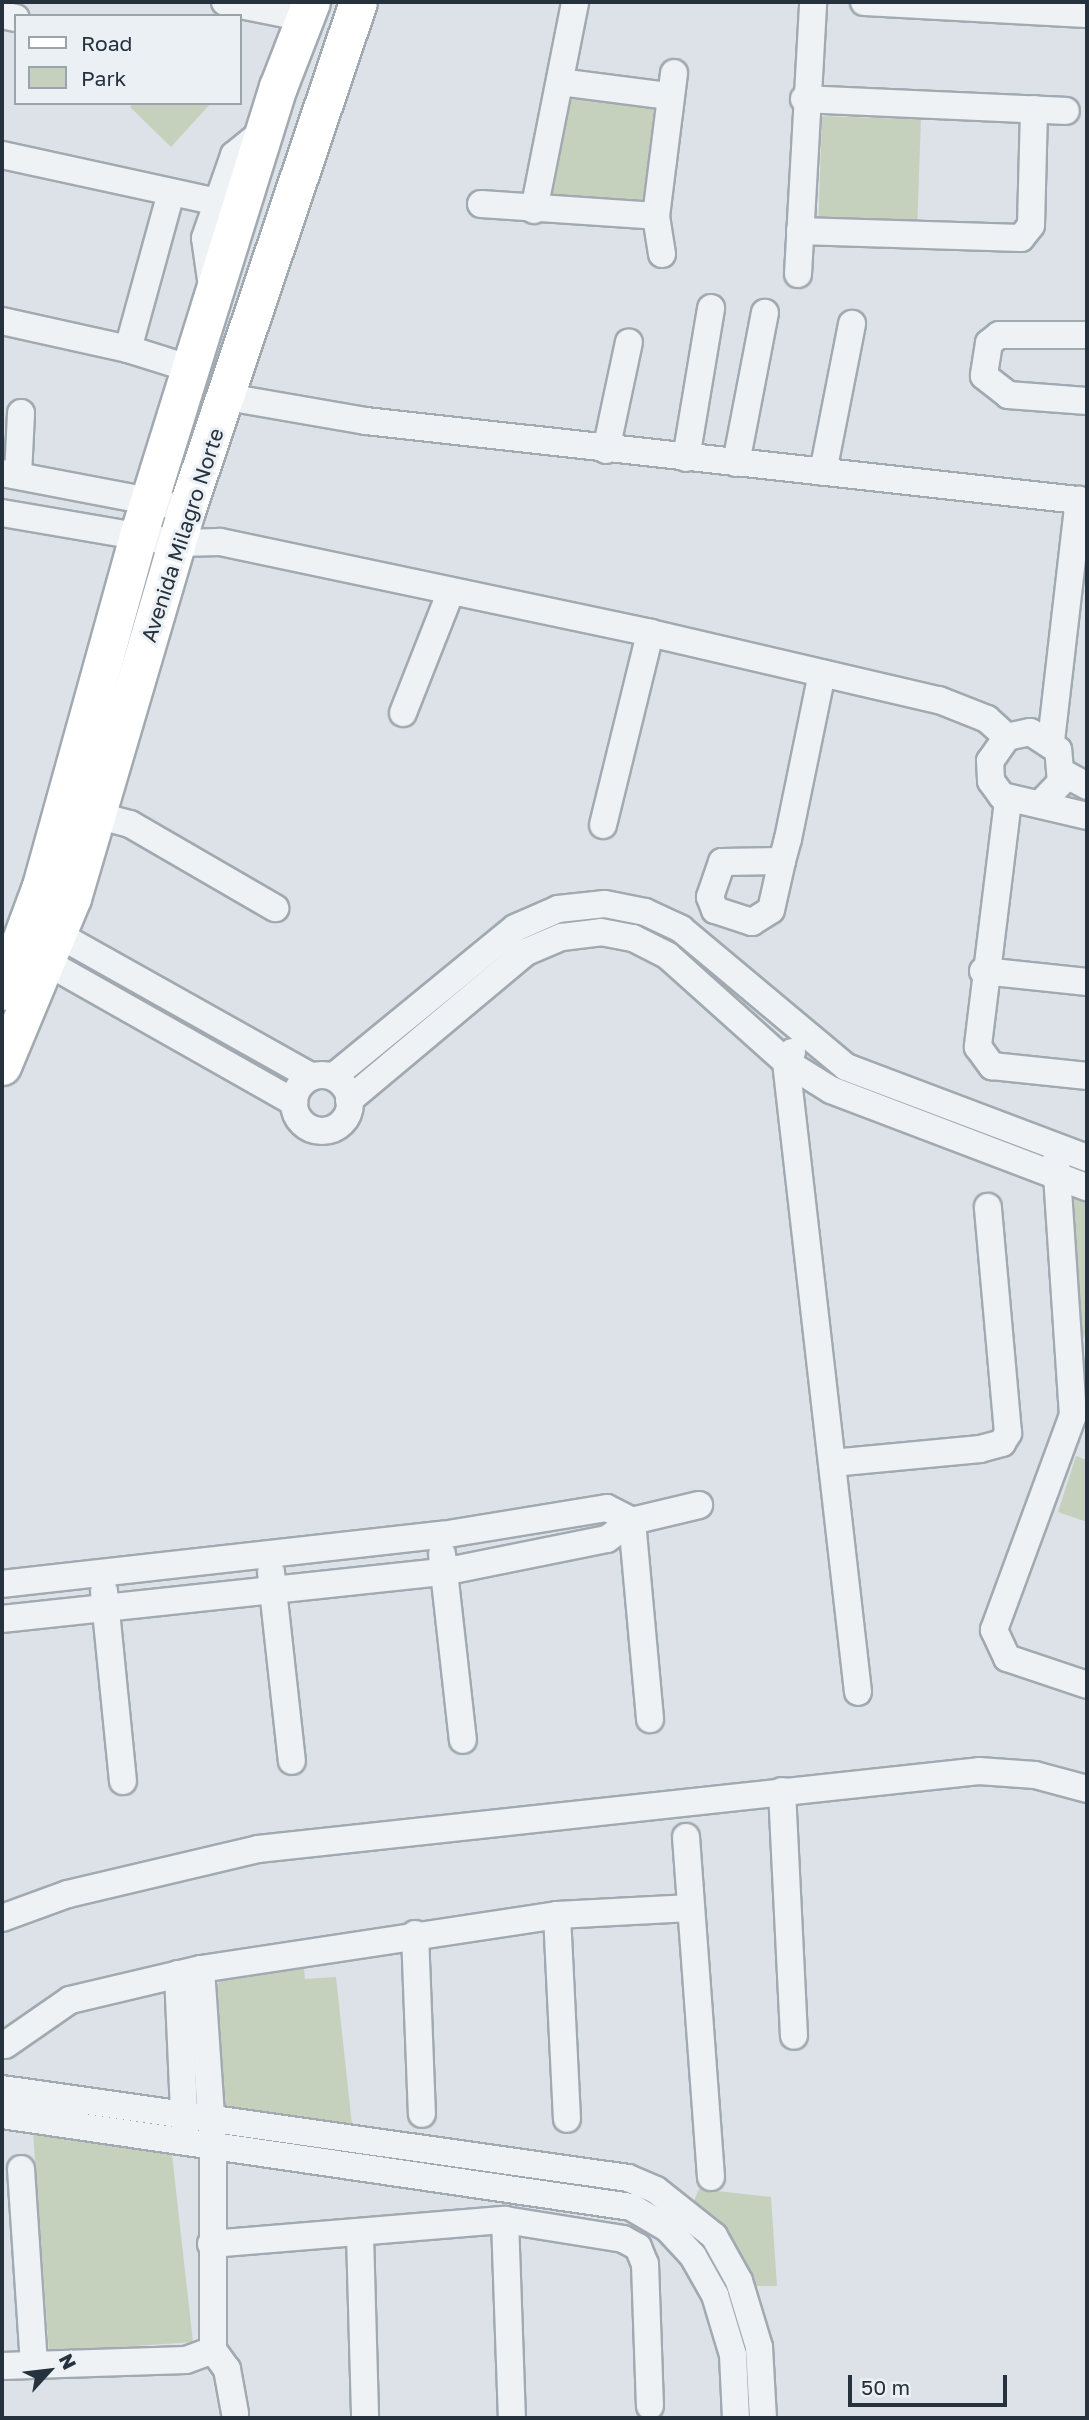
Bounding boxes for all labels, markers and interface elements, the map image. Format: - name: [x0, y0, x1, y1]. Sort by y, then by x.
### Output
- legend: [14, 14, 242, 105]
- text: Road: [81, 30, 132, 56]
- text: Park: [81, 65, 126, 91]
- street label: Avenida Milagro Norte: [135, 425, 229, 645]
- north arrow: [14, 2336, 84, 2406]
- text: N: [55, 2350, 82, 2373]
- scale bar: [851, 2360, 1010, 2404]
- text: 50 m: [861, 2374, 910, 2400]

